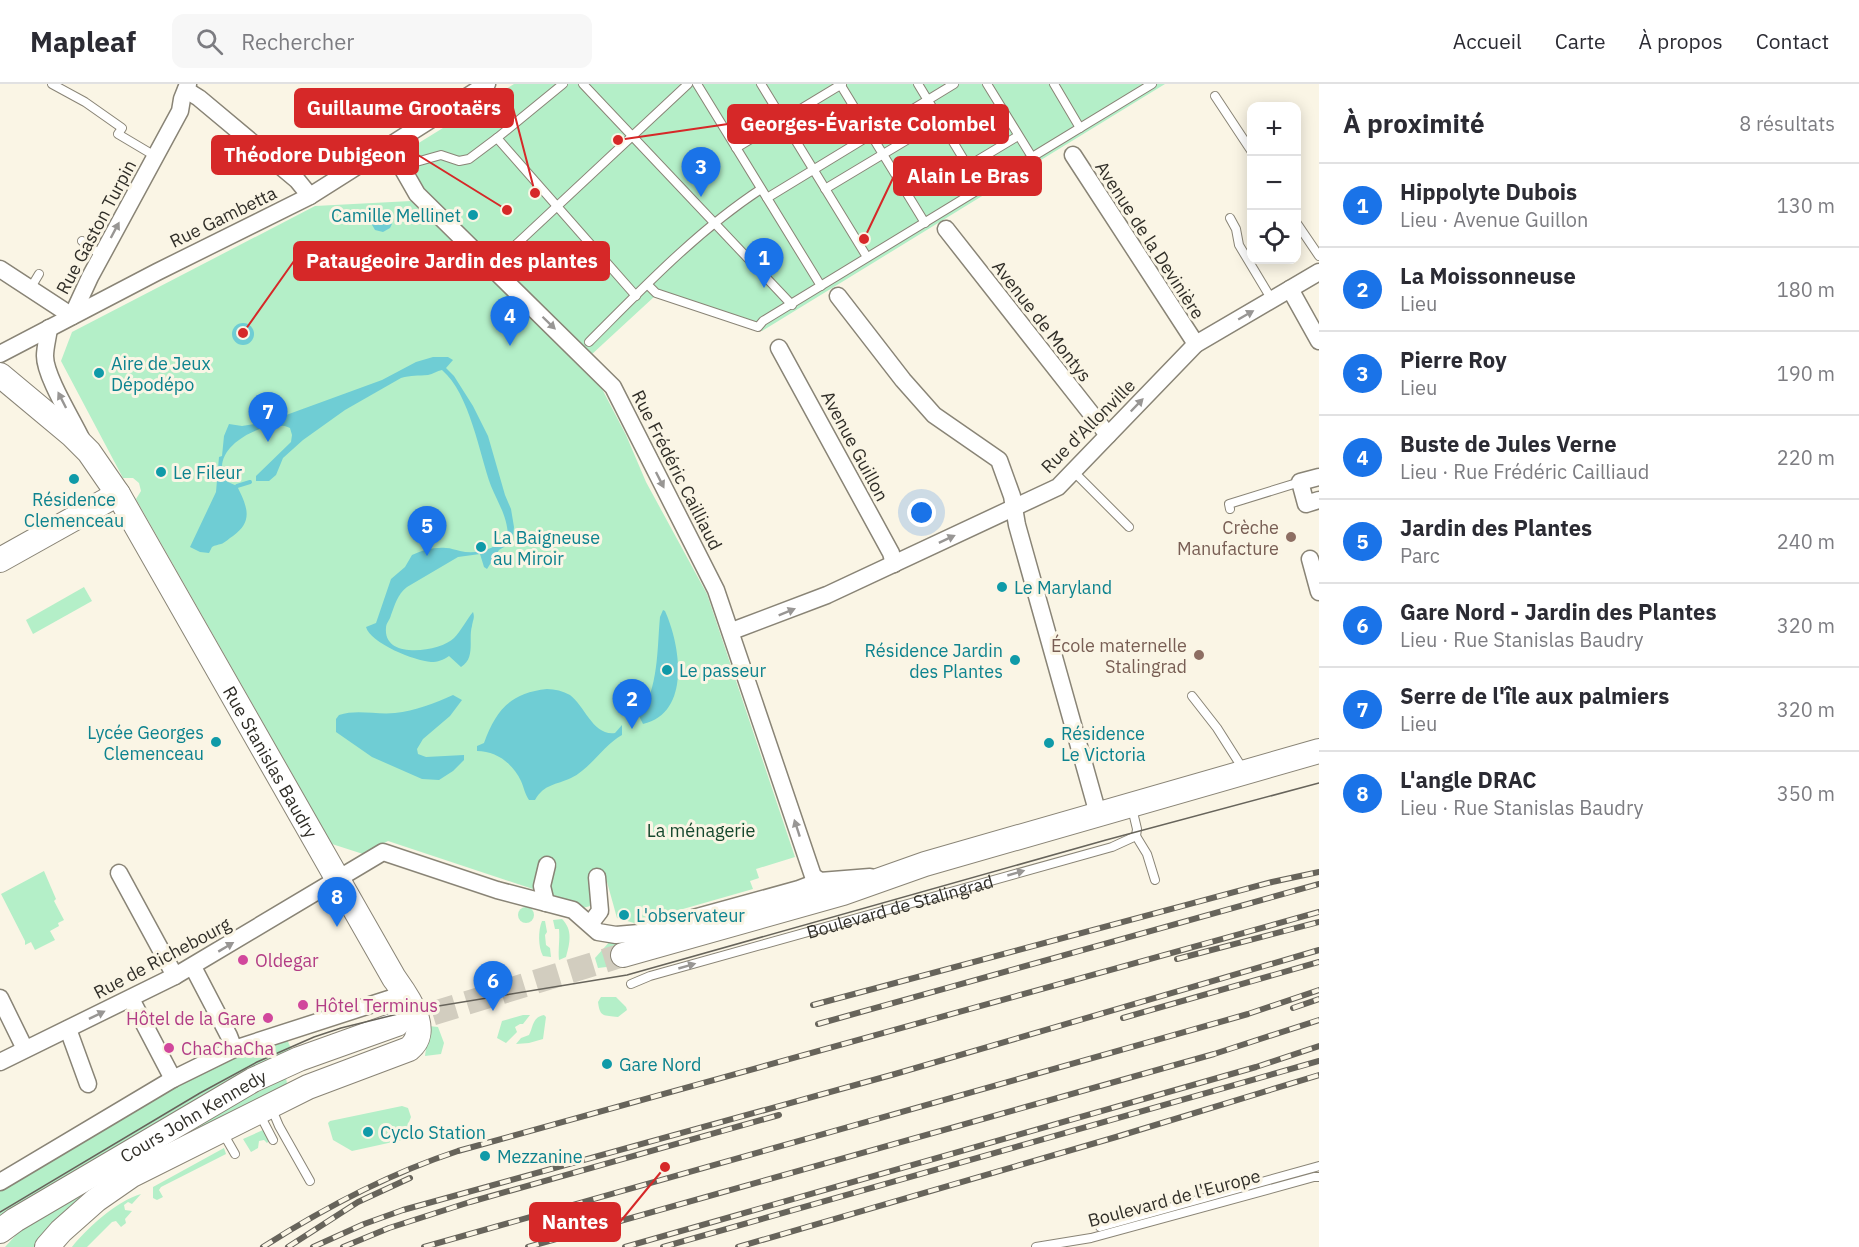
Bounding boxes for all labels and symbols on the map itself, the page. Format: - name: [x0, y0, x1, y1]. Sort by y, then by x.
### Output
- callout: Guillaume Grootaërs: [295, 89, 513, 127]
- text: Guillaume Grootaërs: [307, 94, 501, 121]
- callout: Georges-Évariste Colombel: [728, 105, 1008, 143]
- text: Georges-Évariste Colombel: [740, 110, 996, 137]
- callout: Théodore Dubigeon: [212, 136, 418, 174]
- text: Théodore Dubigeon: [224, 141, 406, 168]
- pin: 3: [682, 147, 720, 197]
- street label: Rue Gaston Turpin: [51, 156, 141, 298]
- callout: Alain Le Bras: [894, 157, 1041, 195]
- street label: Avenue de la Devinière: [1090, 157, 1210, 323]
- text: Alain Le Bras: [907, 162, 1029, 189]
- street label: Rue Gambetta: [166, 181, 281, 253]
- place label: Camille Mellinet: [331, 204, 461, 227]
- marker: Camille Mellinet: [466, 208, 480, 222]
- one-way arrow: [110, 222, 120, 239]
- pin: 1: [744, 238, 783, 288]
- callout: Pataugeoire Jardin des plantes: [294, 242, 609, 280]
- text: Pataugeoire Jardin des plantes: [306, 247, 598, 274]
- street label: Avenue de Montys: [987, 256, 1097, 386]
- pin: 4: [490, 296, 530, 346]
- one-way arrow: [1238, 310, 1255, 320]
- one-way arrow: [542, 315, 556, 329]
- place label: Aire de Jeux Dépodépo: [111, 352, 211, 396]
- marker: Aire de Jeux Dépodépo: [92, 366, 106, 380]
- street label: Rue d'Allonville: [1036, 374, 1140, 478]
- street label: Rue Frédéric Cailliaud: [627, 386, 727, 554]
- street label: Avenue Guillon: [816, 387, 894, 505]
- one-way arrow: [57, 391, 67, 408]
- pin: 7: [248, 392, 288, 442]
- one-way arrow: [1130, 398, 1144, 412]
- place label: Le Fileur: [173, 461, 243, 484]
- marker: Le Fileur: [154, 465, 168, 479]
- marker: Résidence Clemenceau: [67, 472, 81, 486]
- one-way arrow: [655, 472, 664, 489]
- place label: Résidence Clemenceau: [24, 488, 124, 532]
- your location: [907, 498, 936, 527]
- pin: 5: [408, 506, 446, 556]
- place label: Crèche Manufacture: [1177, 516, 1279, 560]
- place label: La Baigneuse au Miroir: [493, 526, 600, 570]
- marker: Crèche Manufacture: [1284, 530, 1298, 544]
- one-way arrow: [939, 535, 956, 544]
- marker: La Baigneuse au Miroir: [474, 540, 488, 554]
- place label: Le Maryland: [1014, 576, 1112, 599]
- marker: Le Maryland: [995, 580, 1009, 594]
- one-way arrow: [778, 606, 796, 616]
- place label: École maternelle Stalingrad: [1051, 634, 1187, 678]
- place label: Résidence Jardin des Plantes: [865, 639, 1003, 683]
- marker: École maternelle Stalingrad: [1192, 648, 1206, 662]
- marker: Résidence Jardin des Plantes: [1008, 653, 1022, 667]
- place label: Le passeur: [679, 659, 767, 682]
- marker: Le passeur: [660, 663, 674, 677]
- pin: 2: [612, 680, 652, 729]
- street label: Rue Stanislas Baudry: [218, 682, 323, 842]
- place label: Lycée Georges Clemenceau: [87, 721, 204, 765]
- place label: Résidence Le Victoria: [1061, 722, 1146, 766]
- marker: Lycée Georges Clemenceau: [209, 735, 223, 749]
- marker: Résidence Le Victoria: [1042, 736, 1056, 750]
- park label: La ménagerie: [647, 819, 755, 842]
- one-way arrow: [792, 819, 802, 837]
- one-way arrow: [1007, 868, 1025, 877]
- street label: Boulevard de Stalingrad: [804, 869, 996, 943]
- pin: 8: [318, 878, 356, 927]
- place label: L'observateur: [636, 904, 745, 927]
- marker: L'observateur: [617, 908, 631, 922]
- street label: Rue de Richebourg: [89, 912, 235, 1004]
- one-way arrow: [218, 942, 235, 952]
- place label: Oldegar: [255, 949, 319, 972]
- marker: Oldegar: [236, 953, 250, 967]
- one-way arrow: [678, 961, 696, 970]
- pin: 6: [474, 962, 512, 1011]
- place label: Hôtel Terminus: [315, 994, 438, 1017]
- marker: Hôtel Terminus: [296, 998, 310, 1012]
- place label: Hôtel de la Gare: [126, 1007, 256, 1030]
- one-way arrow: [88, 1011, 105, 1020]
- marker: Hôtel de la Gare: [261, 1011, 275, 1025]
- place label: ChaChaCha: [181, 1037, 274, 1060]
- marker: ChaChaCha: [162, 1041, 176, 1055]
- place label: Gare Nord: [619, 1053, 702, 1076]
- marker: Gare Nord: [600, 1057, 614, 1071]
- street label: Cours John Kennedy: [116, 1064, 270, 1167]
- place label: Cyclo Station: [380, 1121, 486, 1144]
- marker: Cyclo Station: [361, 1125, 375, 1139]
- place label: Mezzanine: [497, 1145, 583, 1168]
- marker: Mezzanine: [478, 1149, 492, 1163]
- street label: Boulevard de l'Europe: [1085, 1164, 1263, 1232]
- callout: Nantes: [530, 1203, 620, 1241]
- text: Nantes: [542, 1208, 608, 1235]

